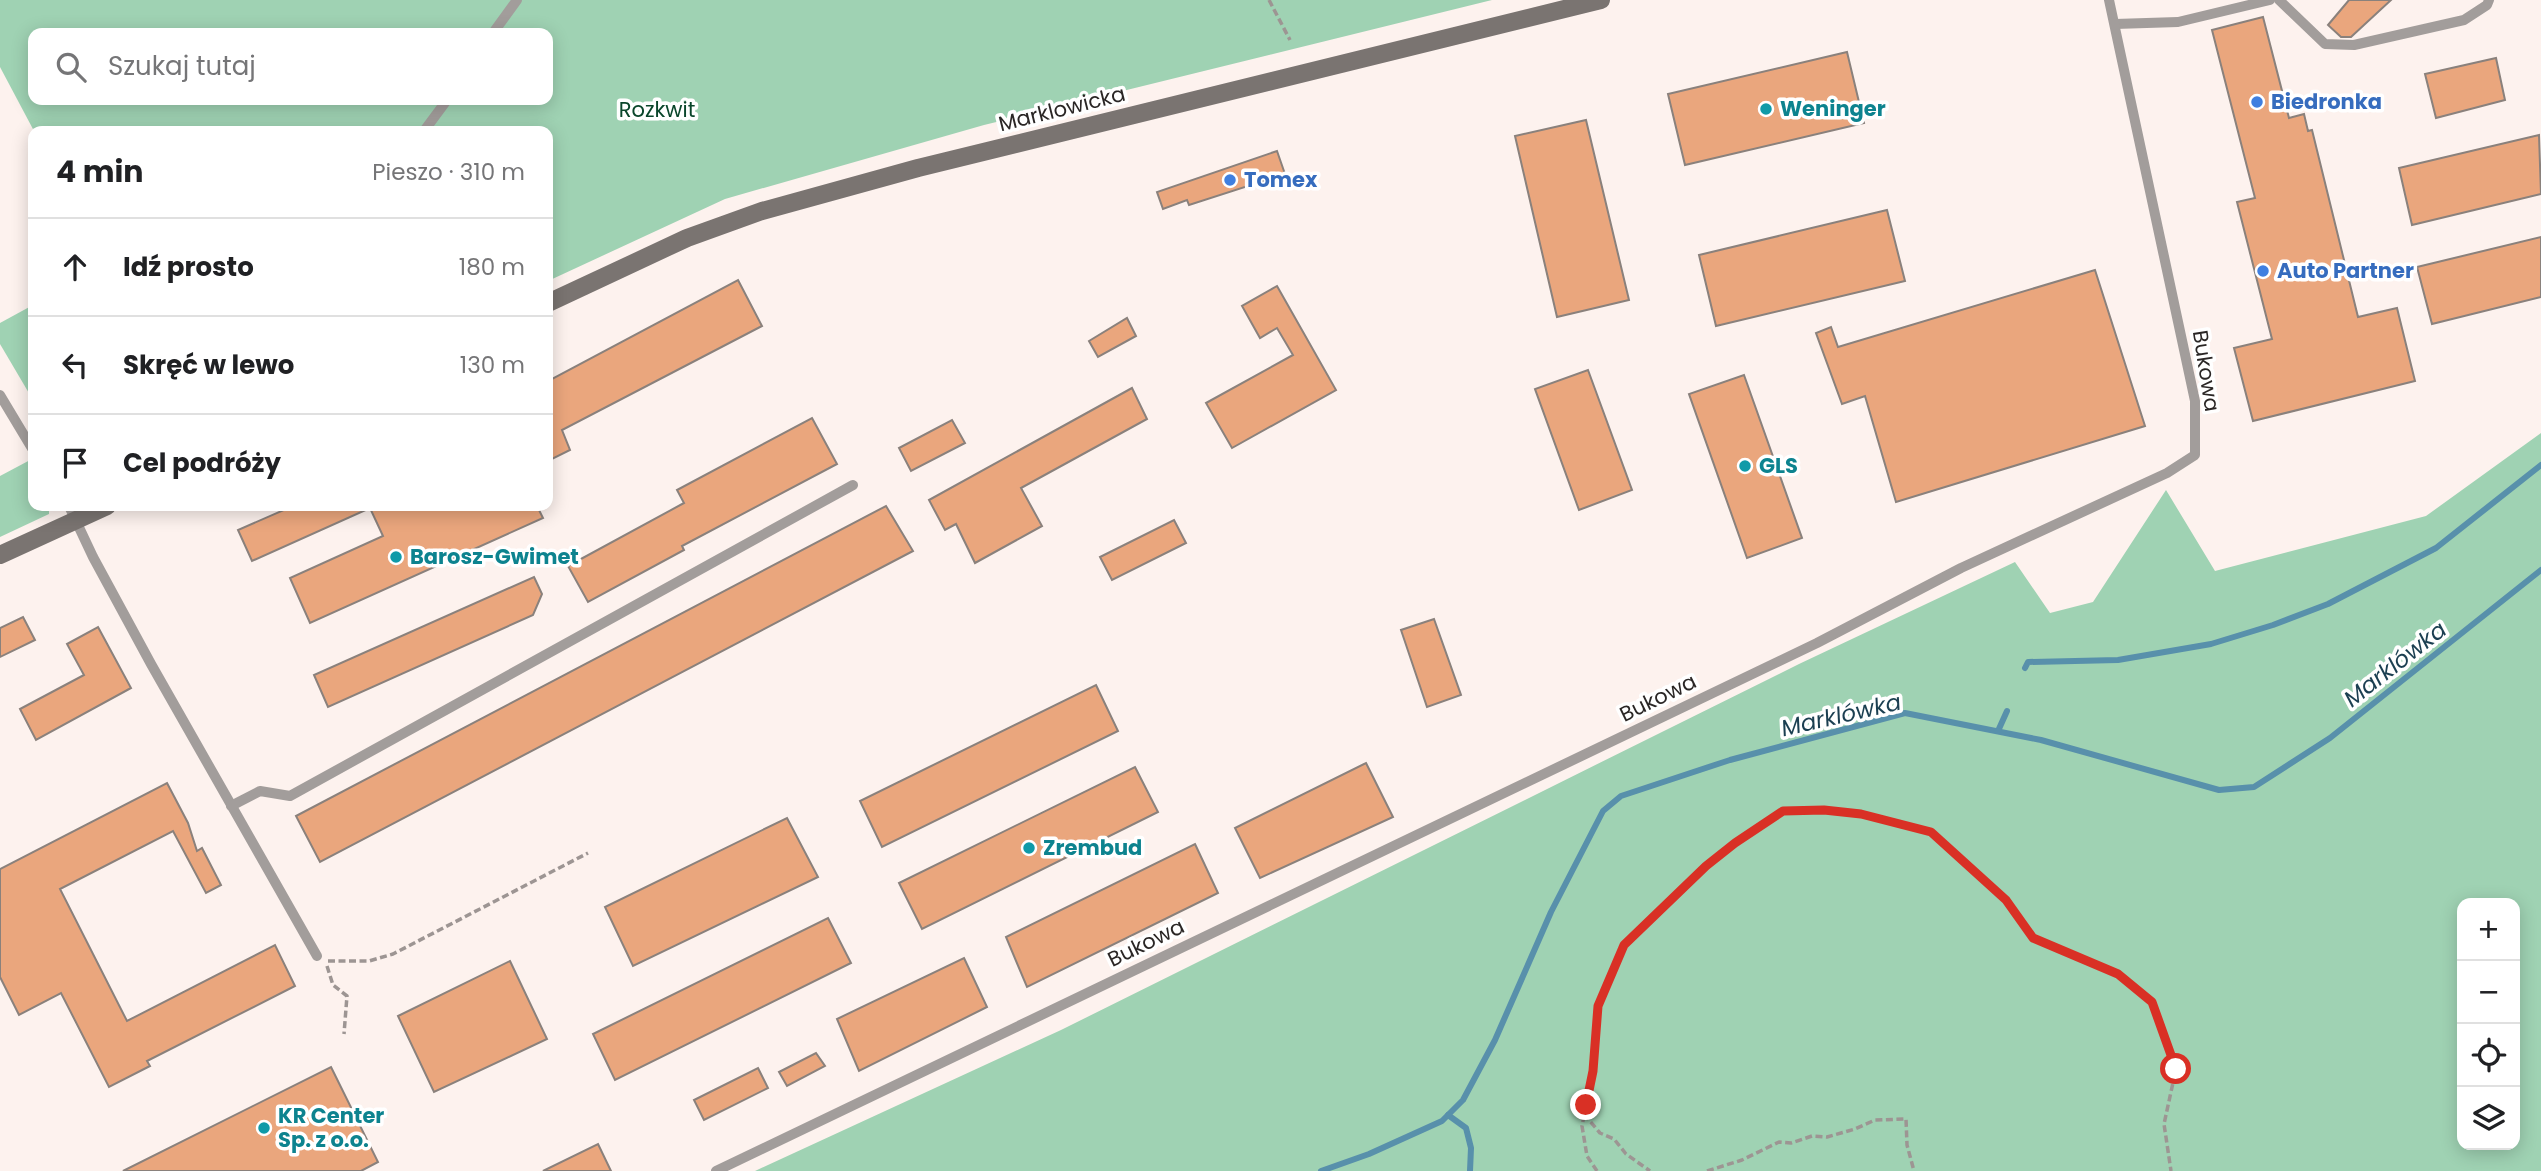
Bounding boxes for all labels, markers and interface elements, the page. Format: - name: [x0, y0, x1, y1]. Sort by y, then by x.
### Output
- search box: [28, 28, 553, 105]
- icon: search: [52, 48, 90, 86]
- text: Szukaj tutaj: [108, 48, 256, 84]
- street label: Marklowicka: [995, 79, 1128, 138]
- place label: Biedronka: [2271, 87, 2382, 116]
- place label: Weninger: [1780, 94, 1886, 123]
- marker: Biedronka: [2249, 94, 2265, 110]
- park label: Rozkwit: [619, 95, 695, 124]
- marker: Weninger: [1758, 101, 1774, 117]
- text: 4 min: [56, 150, 144, 193]
- text: Pieszo · 310 m: [372, 156, 525, 188]
- place label: Tomex: [1244, 165, 1318, 194]
- marker: Tomex: [1222, 172, 1238, 188]
- icon: ahead: [56, 248, 94, 286]
- text: Idź prosto: [123, 249, 254, 285]
- text: 180 m: [459, 251, 525, 283]
- place label: Auto Partner: [2277, 256, 2414, 285]
- marker: Auto Partner: [2255, 263, 2271, 279]
- street label: Bukowa: [2186, 328, 2227, 414]
- icon: left: [56, 346, 94, 384]
- text: Skręć w lewo: [123, 347, 294, 383]
- text: 130 m: [460, 349, 525, 381]
- icon: arrive: [56, 444, 94, 482]
- text: Cel podróży: [123, 445, 281, 481]
- place label: GLS: [1759, 451, 1798, 480]
- marker: GLS: [1737, 458, 1753, 474]
- place label: Barosz-Gwimet: [410, 542, 579, 571]
- marker: Barosz-Gwimet: [388, 549, 404, 565]
- water label: Marklówka: [2337, 614, 2453, 714]
- street label: Bukowa: [1615, 667, 1701, 729]
- water label: Marklówka: [1778, 686, 1904, 744]
- place label: Zrembud: [1043, 833, 1142, 862]
- marker: Zrembud: [1021, 840, 1037, 856]
- map controls: [2457, 898, 2520, 1150]
- button: +: [2457, 898, 2520, 961]
- street label: Bukowa: [1103, 912, 1189, 974]
- button: −: [2457, 961, 2520, 1024]
- button: locate: [2457, 1024, 2520, 1087]
- route start: [2160, 1053, 2191, 1084]
- button: layers: [2457, 1087, 2520, 1150]
- route end: [1570, 1089, 1601, 1120]
- place label: KR Center Sp. z o.o.: [278, 1101, 384, 1154]
- marker: KR Center Sp. z o.o.: [256, 1120, 272, 1136]

